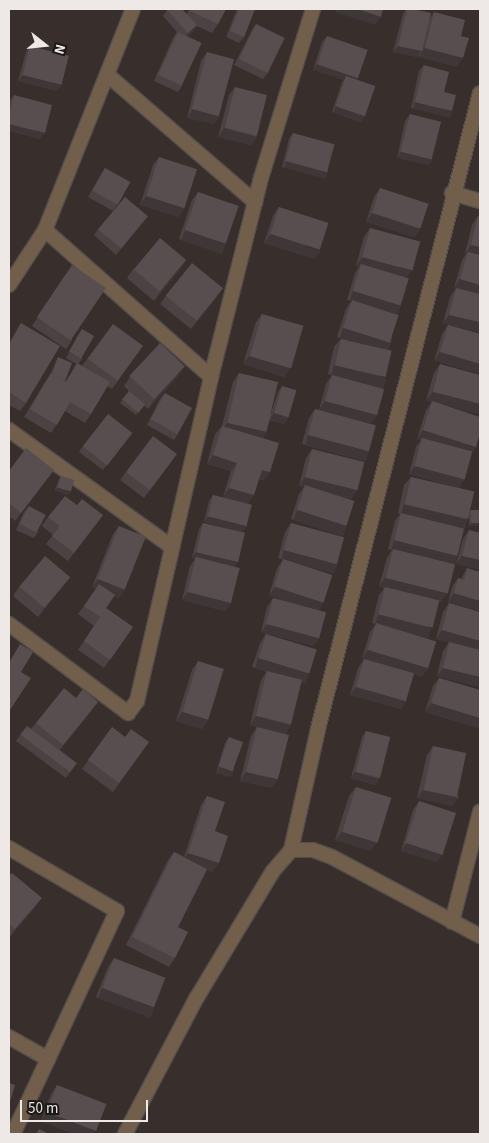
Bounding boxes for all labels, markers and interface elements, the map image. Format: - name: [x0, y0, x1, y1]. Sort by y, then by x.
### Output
- north arrow: [20, 20, 70, 70]
- text: N: [49, 42, 70, 56]
- scale bar: [22, 1090, 150, 1122]
- text: 50 m: [28, 1098, 58, 1119]

